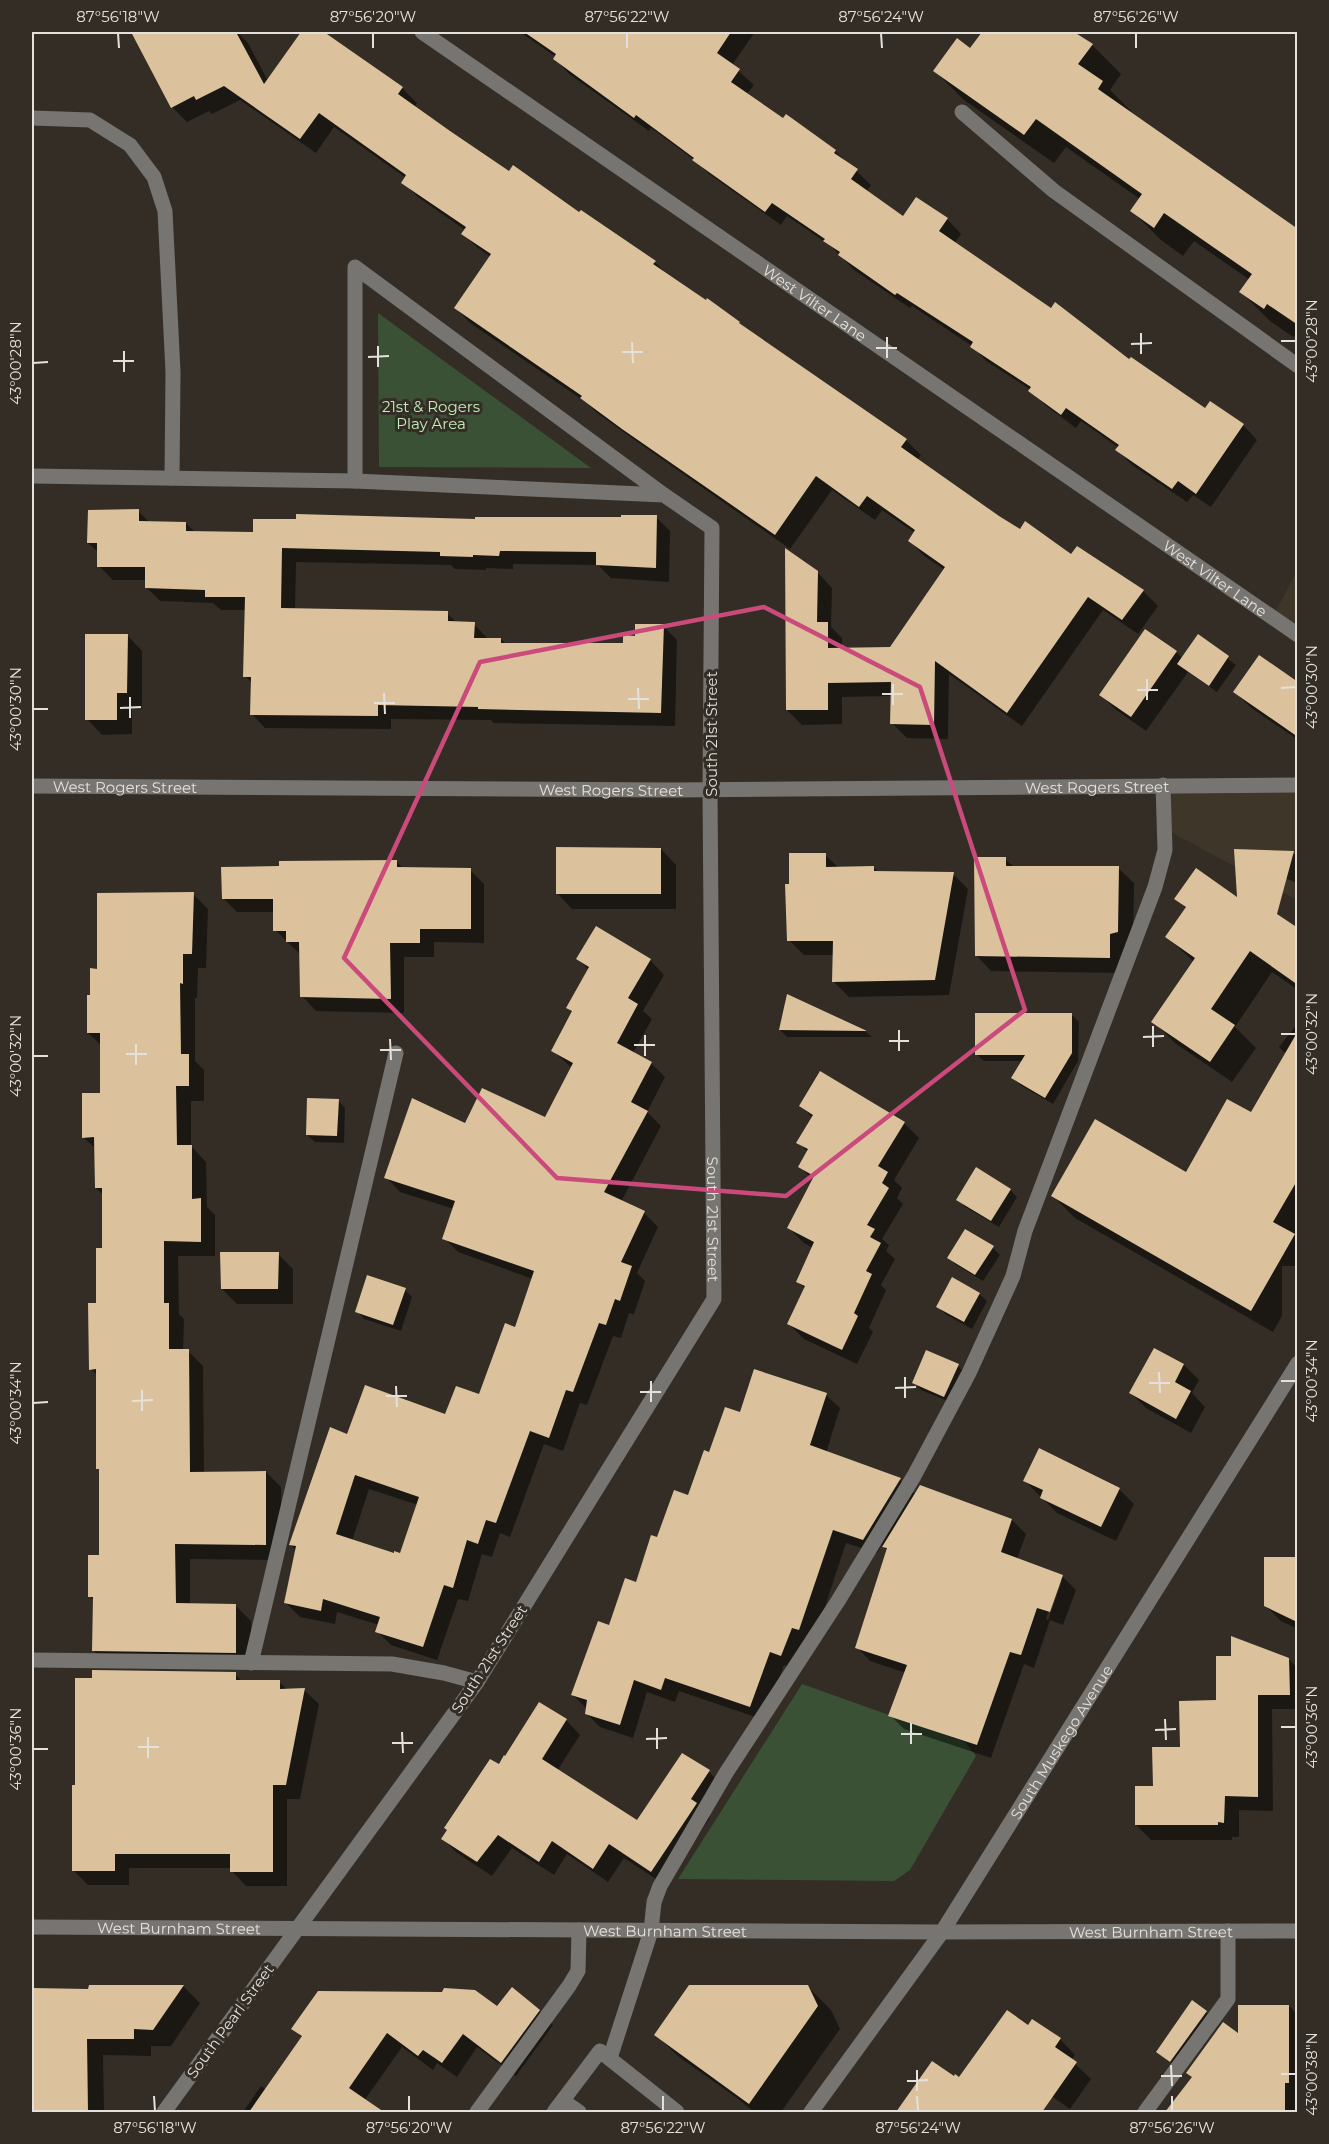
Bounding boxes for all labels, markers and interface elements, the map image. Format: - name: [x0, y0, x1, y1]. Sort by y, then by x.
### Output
- text: 87°56'18"W: [76, 7, 160, 26]
- text: 87°56'20"W: [330, 7, 417, 26]
- text: 87°56'22"W: [584, 7, 670, 26]
- text: 87°56'24"W: [838, 7, 924, 26]
- text: 87°56'26"W: [1093, 7, 1179, 26]
- street label: West Vilter Lane: [759, 260, 871, 345]
- text: 43°00'28"N: [1302, 299, 1321, 383]
- text: 43°00'28"N: [6, 321, 25, 405]
- park label: 21st & Rogers Play Area: [382, 397, 480, 433]
- street label: West Vilter Lane: [1160, 536, 1271, 620]
- text: 43°00'30"N: [1302, 645, 1321, 729]
- text: 43°00'30"N: [6, 667, 25, 751]
- street label: South 21st Street: [702, 671, 721, 797]
- street label: West Rogers Street: [53, 777, 197, 797]
- street label: West Rogers Street: [1025, 777, 1169, 797]
- street label: West Rogers Street: [539, 780, 683, 800]
- text: 43°00'32"N: [1302, 993, 1321, 1075]
- text: 43°00'32"N: [6, 1015, 25, 1097]
- street label: South 21st Street: [703, 1157, 723, 1282]
- text: 43°00'34"N: [1302, 1339, 1321, 1423]
- text: 43°00'34"N: [6, 1361, 25, 1445]
- street label: South 21st Street: [447, 1601, 531, 1717]
- street label: South Muskego Avenue: [1006, 1661, 1116, 1823]
- text: 43°00'36"N: [1302, 1686, 1321, 1768]
- text: 43°00'36"N: [6, 1708, 25, 1790]
- street label: West Burnham Street: [97, 1918, 261, 1938]
- street label: West Burnham Street: [583, 1921, 747, 1940]
- street label: West Burnham Street: [1069, 1922, 1233, 1941]
- street label: South Pearl Street: [182, 1960, 278, 2082]
- text: 43°00'38"N: [1302, 2032, 1321, 2116]
- text: 87°56'18"W: [113, 2118, 197, 2137]
- text: 87°56'20"W: [366, 2118, 453, 2137]
- text: 87°56'22"W: [620, 2118, 706, 2137]
- text: 87°56'24"W: [875, 2118, 961, 2137]
- text: 87°56'26"W: [1129, 2118, 1215, 2137]

